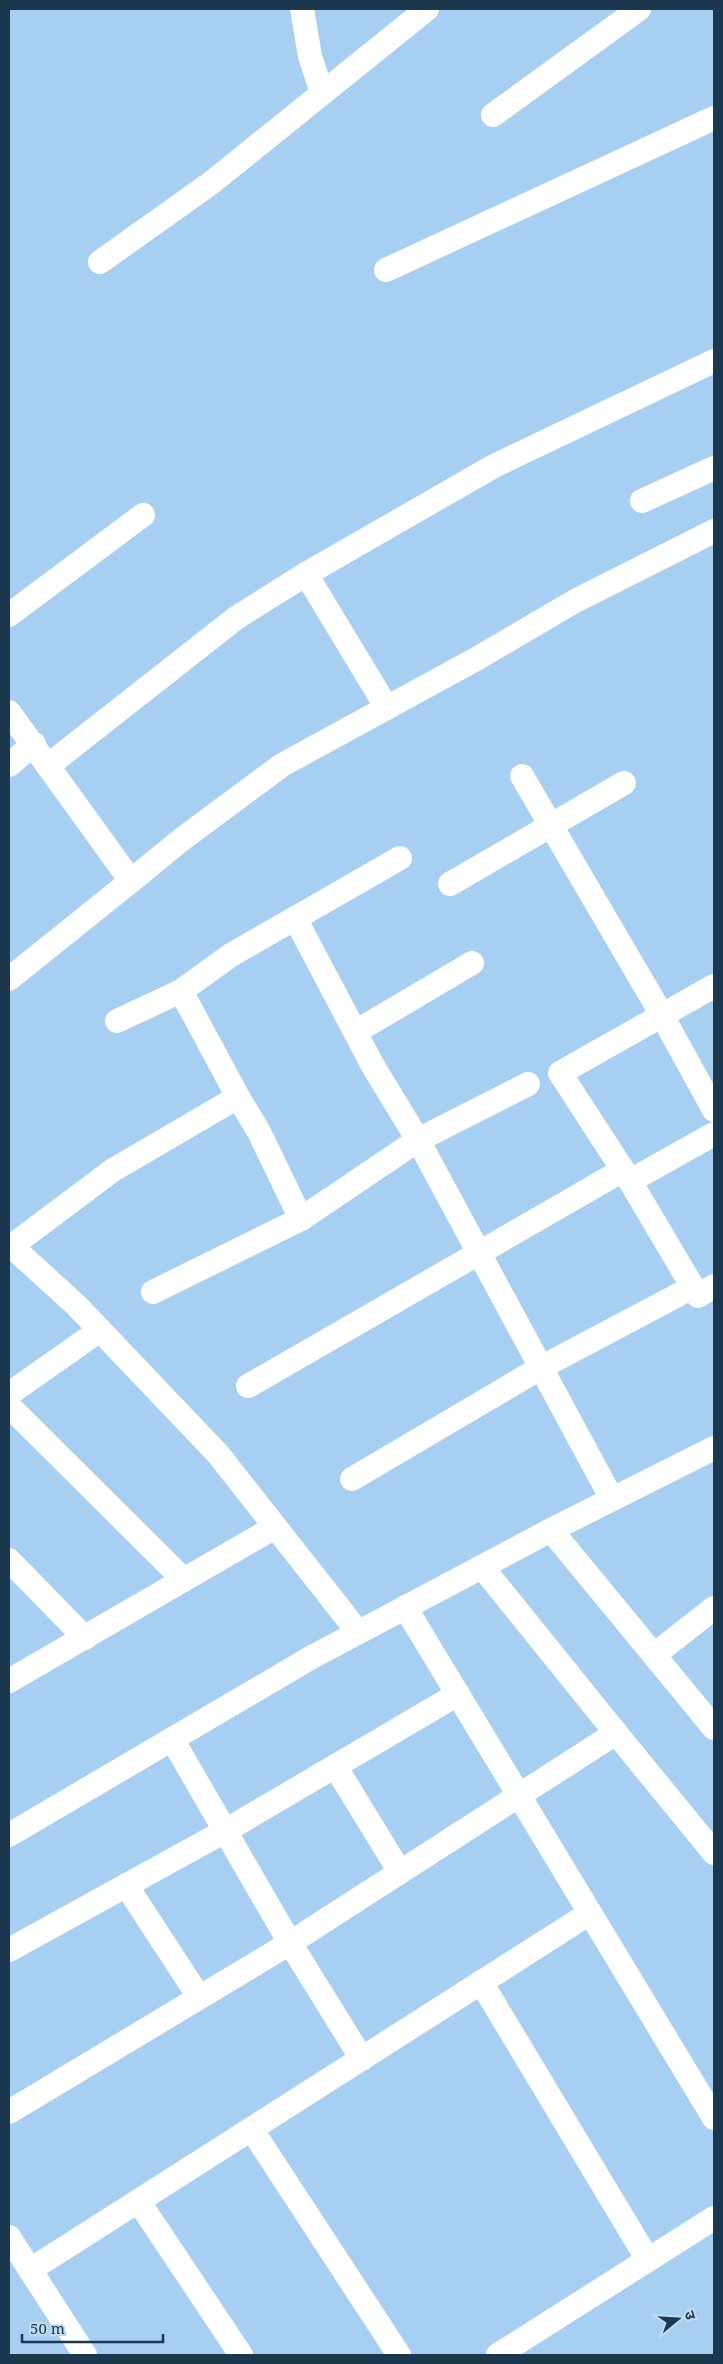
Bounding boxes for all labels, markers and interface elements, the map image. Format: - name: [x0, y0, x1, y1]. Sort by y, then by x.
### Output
- north arrow: [653, 2294, 703, 2344]
- text: उ: [681, 2308, 701, 2322]
- scale bar: [22, 2312, 164, 2344]
- text: 50 m: [30, 2318, 65, 2338]

